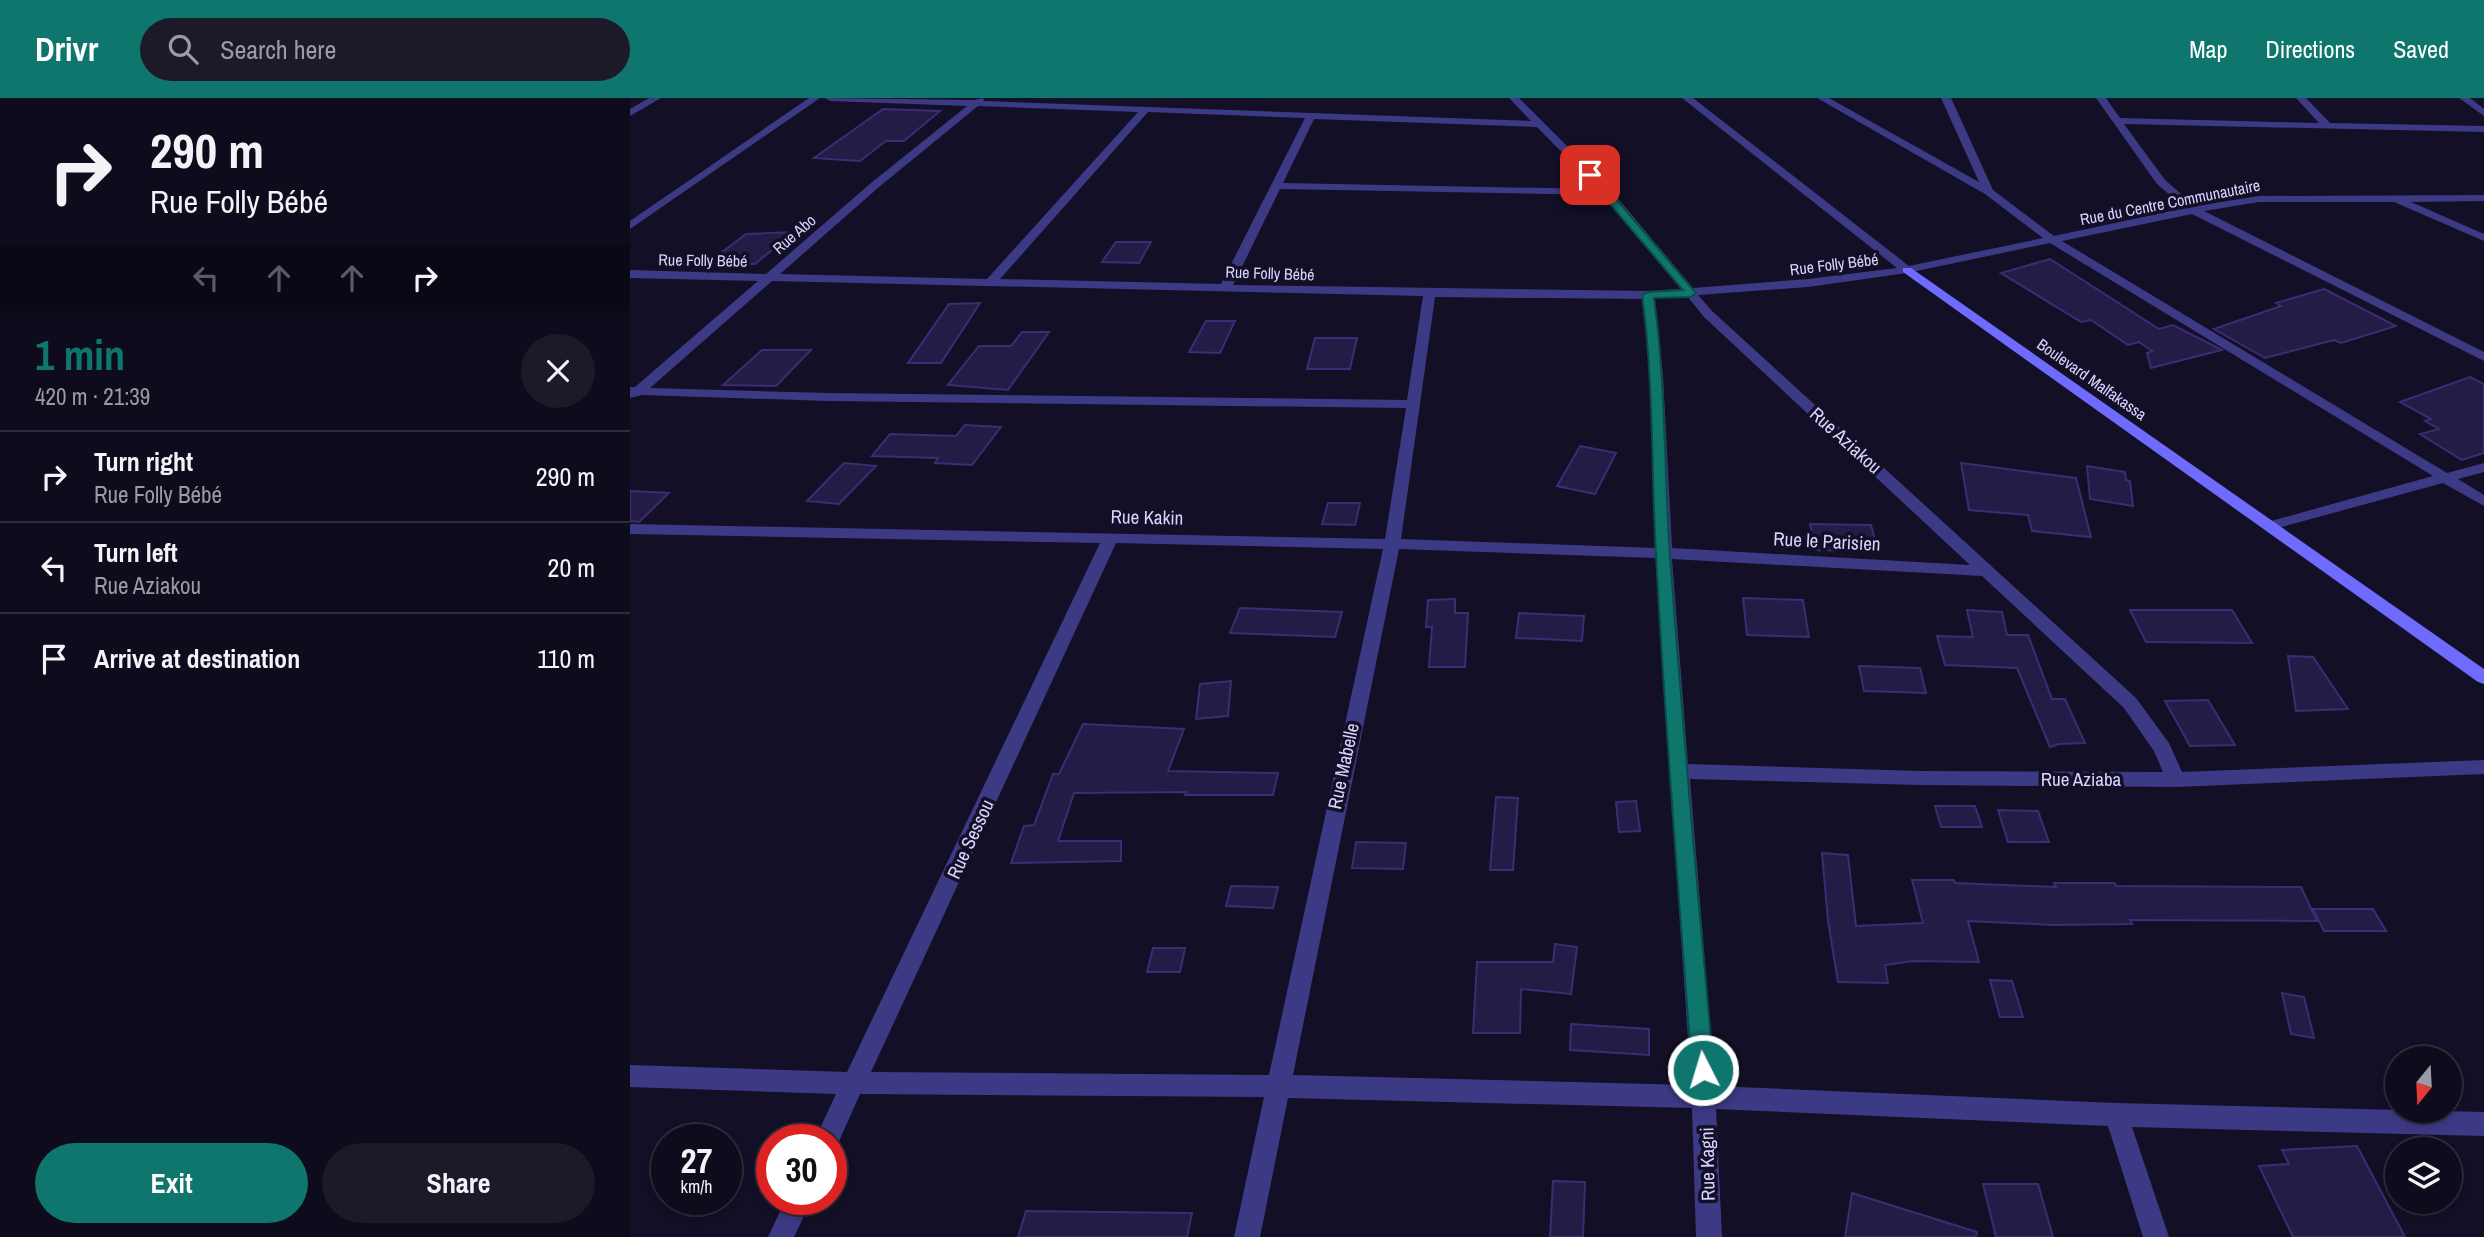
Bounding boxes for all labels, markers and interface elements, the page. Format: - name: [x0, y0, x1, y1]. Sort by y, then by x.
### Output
- search box: [140, 18, 630, 81]
- text: Drivr: [35, 27, 98, 71]
- icon: search: [164, 30, 202, 68]
- text: Search here: [220, 32, 336, 67]
- text: Map: [2189, 33, 2227, 65]
- text: Directions: [2265, 33, 2355, 65]
- text: Saved: [2393, 33, 2449, 65]
- text: 290 m: [150, 117, 264, 183]
- icon: right: [35, 126, 126, 217]
- pin: [1560, 145, 1620, 205]
- icon: arrive: [1571, 156, 1609, 194]
- street label: Rue du Centre Communautaire: [2078, 174, 2262, 230]
- text: Rue Folly Bébé: [150, 180, 328, 223]
- street label: Rue Abo: [768, 209, 820, 259]
- street label: Rue Folly Bébé: [658, 248, 748, 272]
- street label: Rue Folly Bébé: [1788, 248, 1880, 280]
- icon: left: [187, 259, 225, 297]
- icon: ahead: [260, 259, 298, 297]
- icon: ahead: [333, 259, 371, 297]
- icon: right: [406, 259, 444, 297]
- street label: Rue Folly Bébé: [1225, 260, 1315, 286]
- text: 1 min: [35, 327, 125, 383]
- street label: Boulevard Malfakassa: [2033, 333, 2152, 425]
- button: close: [521, 334, 595, 408]
- text: 420 m · 21:39: [35, 381, 150, 412]
- street label: Rue Aziakou: [1804, 401, 1888, 479]
- text: Turn right: [94, 444, 193, 479]
- icon: right: [35, 458, 73, 496]
- text: 290 m: [536, 459, 595, 494]
- text: Rue Folly Bébé: [94, 479, 222, 510]
- street label: Rue Kakin: [1110, 503, 1184, 531]
- street label: Rue le Parisien: [1773, 525, 1881, 557]
- text: Turn left: [94, 535, 178, 570]
- icon: left: [35, 549, 73, 587]
- text: 20 m: [548, 550, 595, 585]
- text: Rue Aziakou: [94, 570, 201, 601]
- icon: arrive: [35, 640, 73, 678]
- text: Arrive at destination: [94, 641, 300, 676]
- text: 110 m: [537, 641, 595, 676]
- street label: Rue Mabelle: [1321, 721, 1365, 811]
- street label: Rue Aziaba: [2041, 766, 2122, 792]
- street label: Rue Sessou: [940, 795, 1000, 883]
- position arrow: [1666, 1033, 1740, 1107]
- north arrow: [2385, 1046, 2462, 1124]
- map controls: [2385, 1046, 2462, 1214]
- speed limit sign: 30: [756, 1124, 847, 1215]
- street label: Rue Kagni: [1693, 1127, 1721, 1201]
- text: 27: [681, 1137, 712, 1184]
- button: layers: [2385, 1137, 2462, 1214]
- button: Exit: [35, 1143, 308, 1223]
- button: Share: [322, 1143, 595, 1223]
- text: km/h: [681, 1174, 713, 1199]

